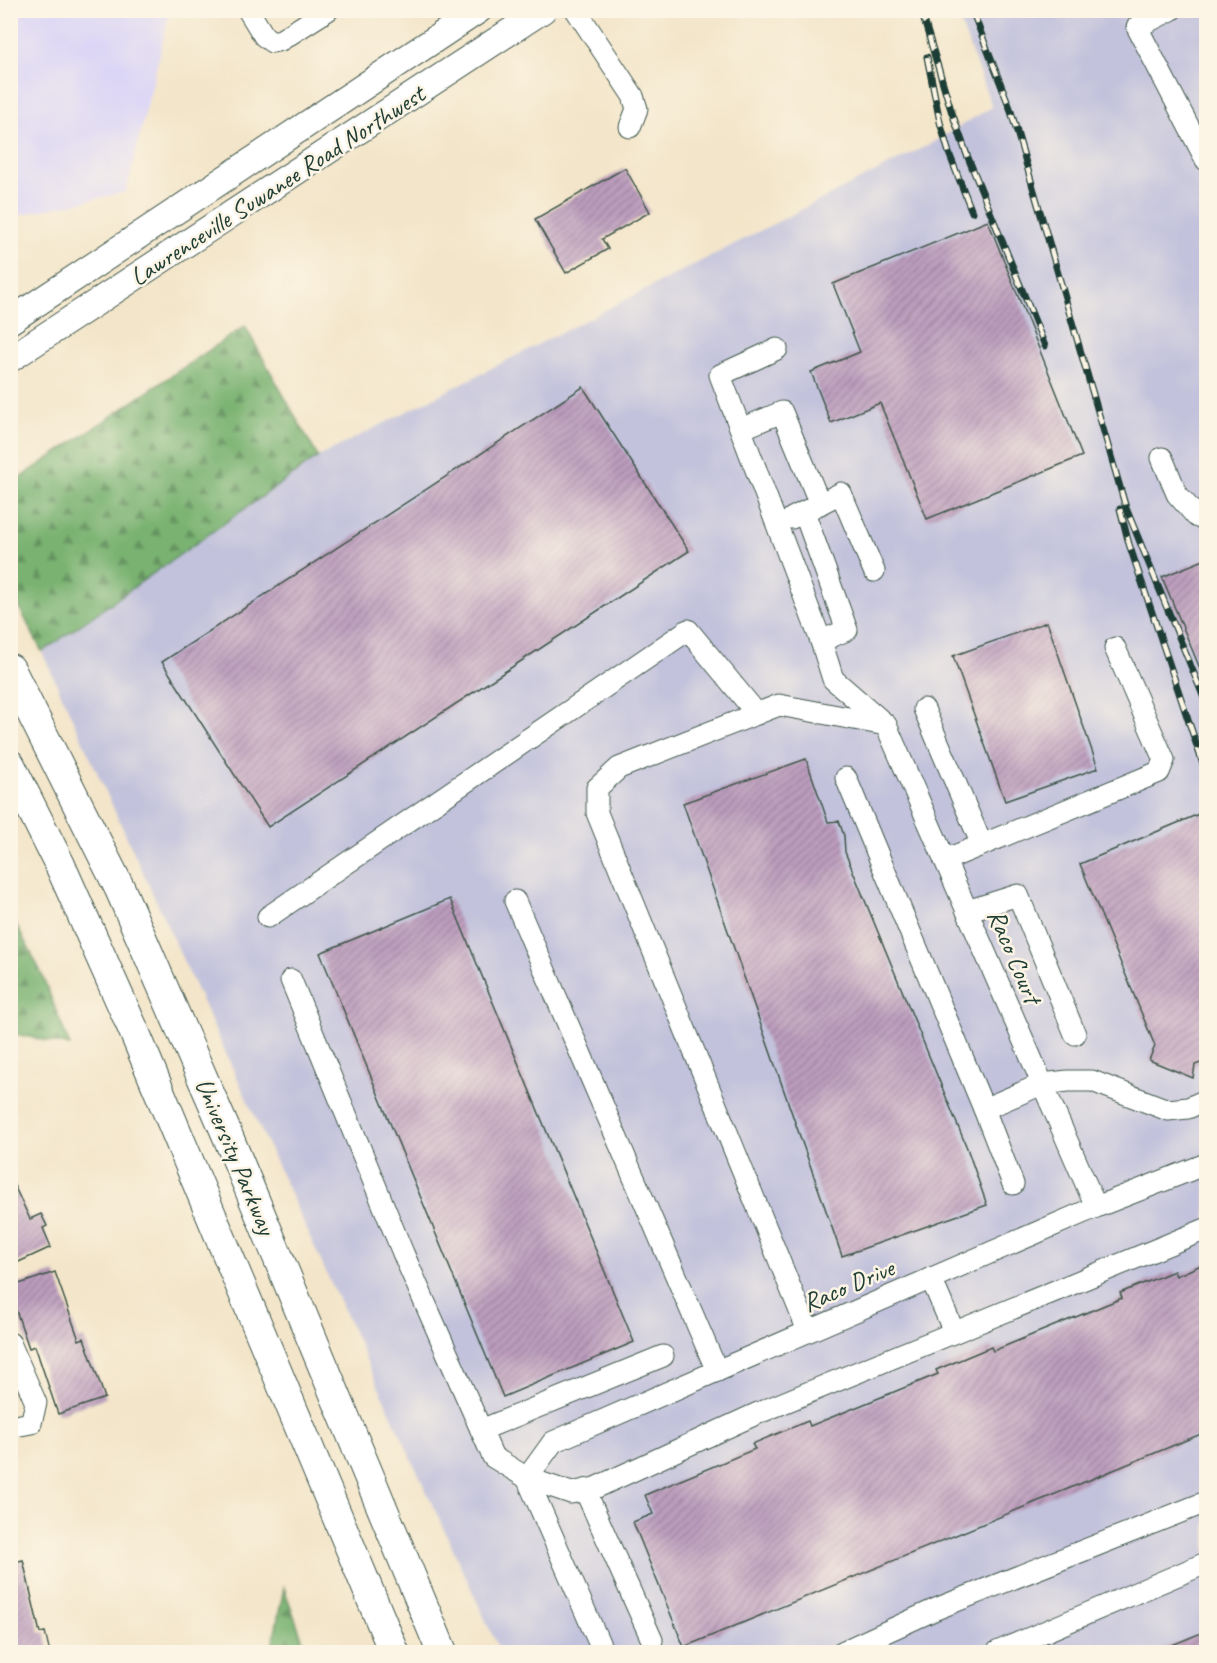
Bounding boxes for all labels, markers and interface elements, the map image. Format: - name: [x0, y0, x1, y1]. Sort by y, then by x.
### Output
- street label: Lawrenceville Suwanee Road Northwest: [124, 76, 433, 293]
- street label: Raco Court: [980, 904, 1050, 1011]
- street label: University Parkway: [188, 1073, 284, 1241]
- street label: Raco Drive: [798, 1251, 901, 1319]

